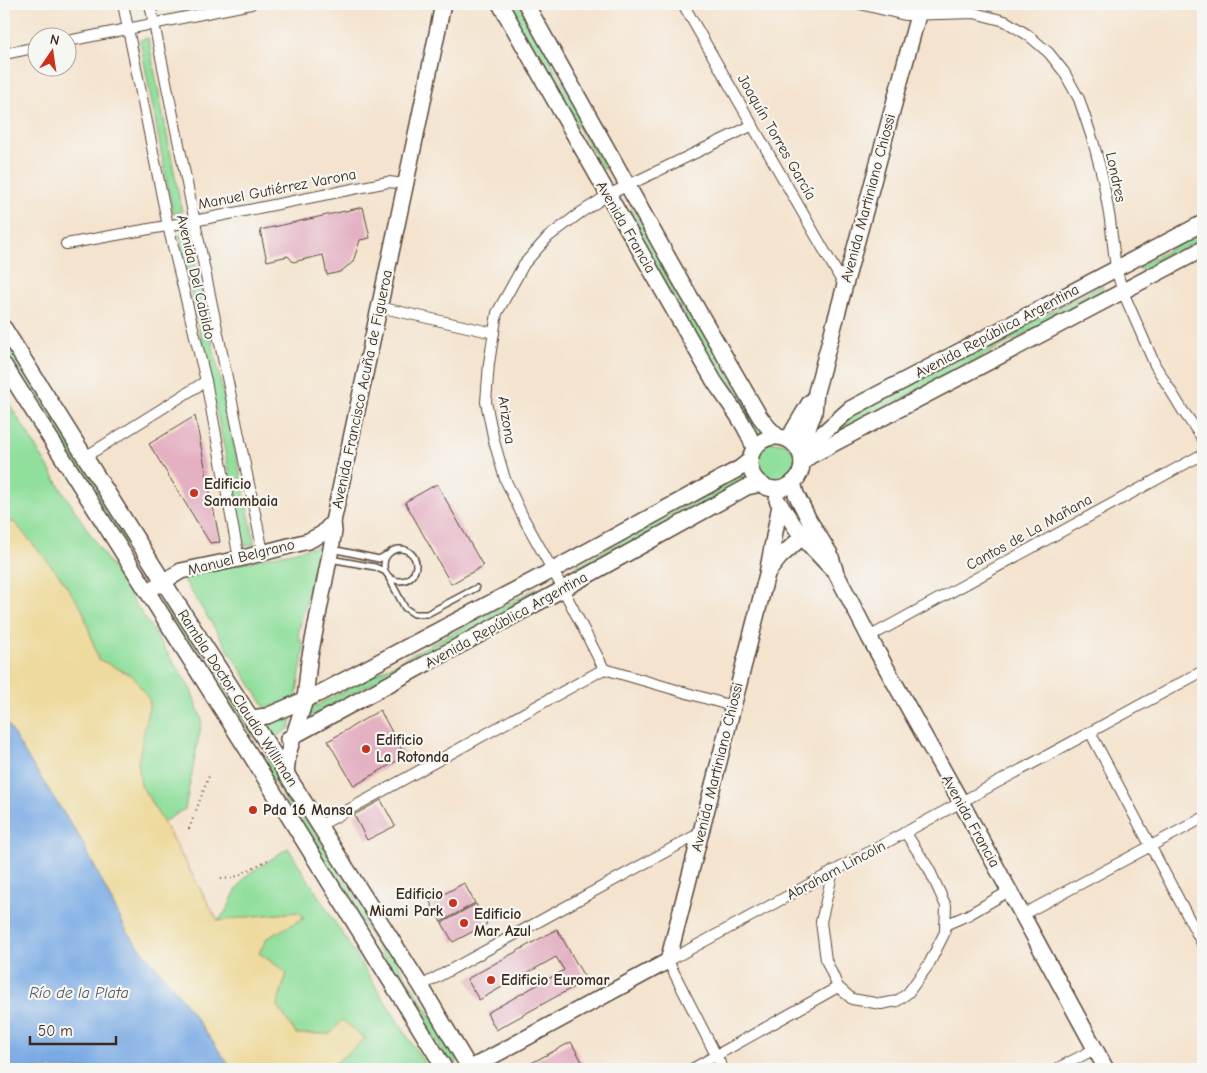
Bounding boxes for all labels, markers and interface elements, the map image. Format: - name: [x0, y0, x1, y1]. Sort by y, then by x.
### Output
- north arrow: [28, 28, 78, 78]
- text: N: [48, 31, 61, 49]
- street label: Joaquín Torres García: [734, 71, 820, 203]
- street label: Avenida Martiniano Chiossi: [837, 112, 899, 284]
- street label: Londres: [1102, 150, 1130, 204]
- street label: Manuel Gutiérrez Varona: [196, 165, 358, 213]
- street label: Avenida Francia: [592, 178, 660, 276]
- street label: Avenida Del Cabildo: [173, 213, 219, 341]
- street label: Avenida Francisco Acuña de Figueroa: [328, 268, 396, 510]
- street label: Avenida República Argentina: [912, 280, 1082, 382]
- street label: Arizona: [494, 395, 520, 445]
- place label: Edificio Samambaia: [204, 475, 278, 510]
- marker: Edificio Samambaia: [188, 487, 200, 499]
- street label: Cantos de La Mañana: [963, 490, 1095, 574]
- street label: Manuel Belgrano: [186, 535, 296, 579]
- street label: Avenida República Argentina: [422, 568, 590, 672]
- street label: Rambla Doctor Claudio Williman: [174, 606, 302, 790]
- street label: Avenida Martiniano Chiossi: [687, 681, 747, 853]
- place label: Edificio La Rotonda: [376, 731, 449, 766]
- marker: Edificio La Rotonda: [360, 743, 372, 755]
- street label: Avenida Francia: [938, 771, 1004, 871]
- place label: Pda 16 Mansa: [263, 801, 353, 819]
- marker: Pda 16 Mansa: [247, 804, 259, 816]
- street label: Abraham Lincoln: [784, 836, 888, 904]
- place label: Edificio Miami Park: [369, 885, 444, 920]
- marker: Edificio Miami Park: [447, 897, 459, 909]
- place label: Edificio Mar Azul: [474, 905, 531, 940]
- marker: Edificio Mar Azul: [458, 917, 470, 929]
- place label: Edificio Euromar: [501, 971, 609, 989]
- marker: Edificio Euromar: [485, 974, 497, 986]
- water label: Río de la Plata: [29, 984, 129, 1002]
- scale bar: [30, 1013, 116, 1045]
- text: 50 m: [38, 1022, 73, 1040]

